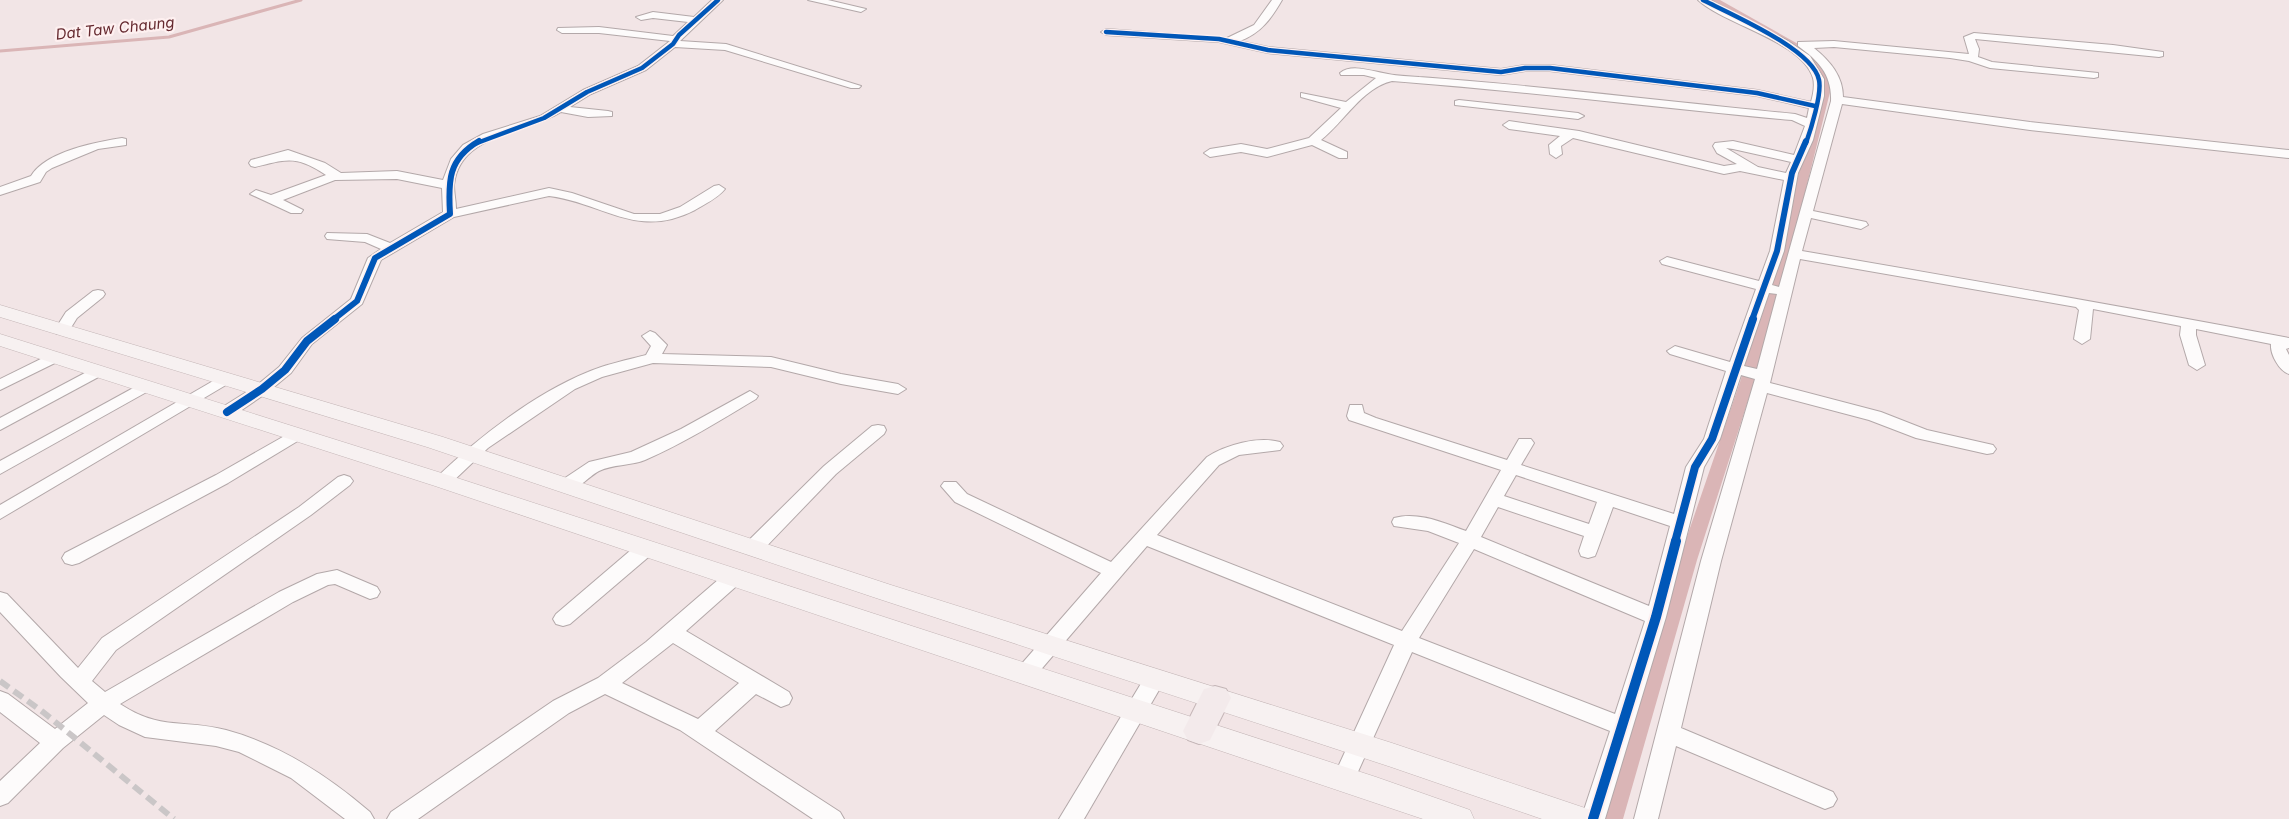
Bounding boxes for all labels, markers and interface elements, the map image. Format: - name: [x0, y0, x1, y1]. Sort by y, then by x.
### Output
- water label: Dat Taw Chaung: [55, 12, 175, 44]

